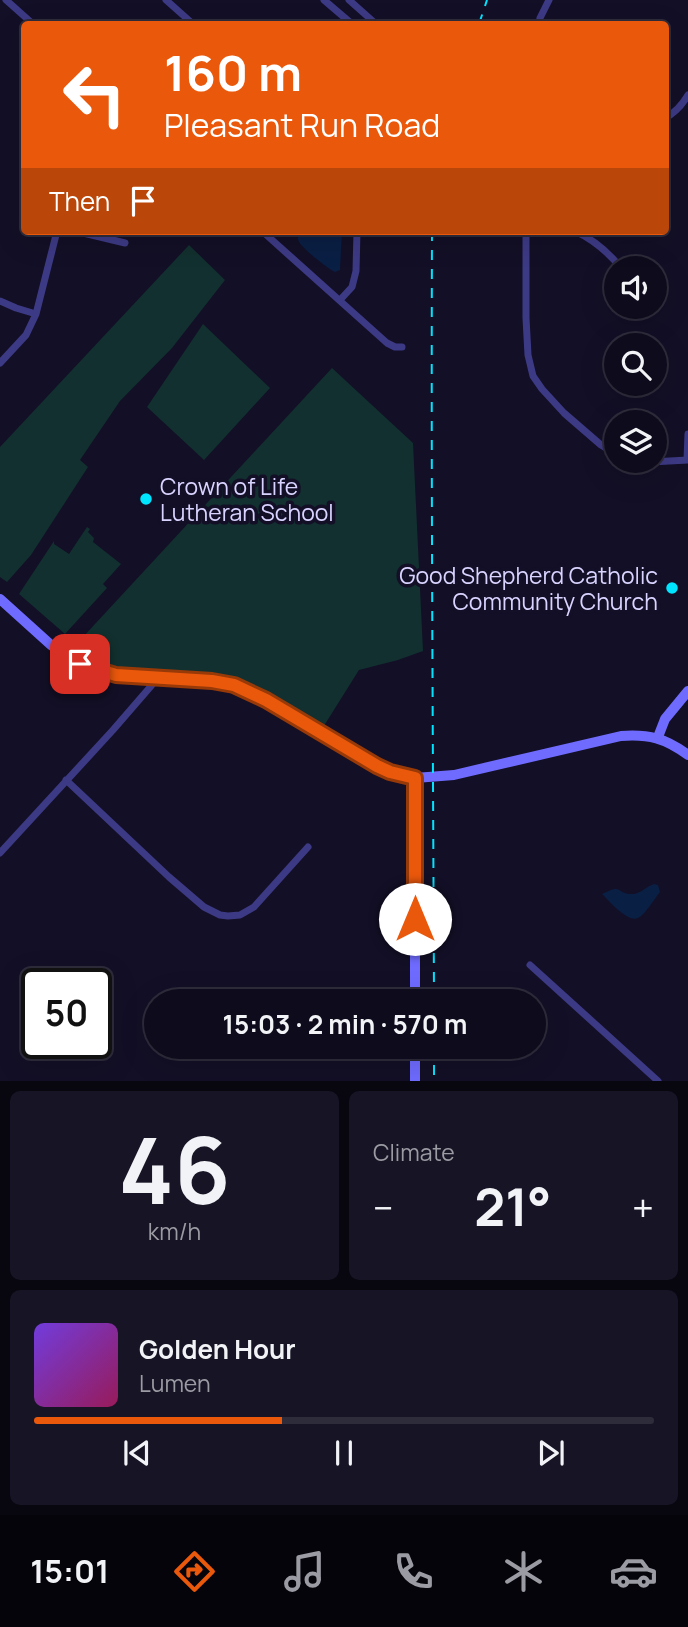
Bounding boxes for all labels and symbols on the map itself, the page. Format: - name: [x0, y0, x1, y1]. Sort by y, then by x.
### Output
- place label: Crown of Life Lutheran School: [160, 470, 334, 528]
- marker: Crown of Life Lutheran School: [138, 491, 154, 507]
- place label: Good Shepherd Catholic Community Church: [399, 559, 658, 617]
- marker: Good Shepherd Catholic Community Church: [664, 580, 680, 596]
- pin: [50, 634, 110, 694]
- position arrow: [378, 882, 452, 956]
- speed limit sign: 50: [21, 968, 112, 1059]

